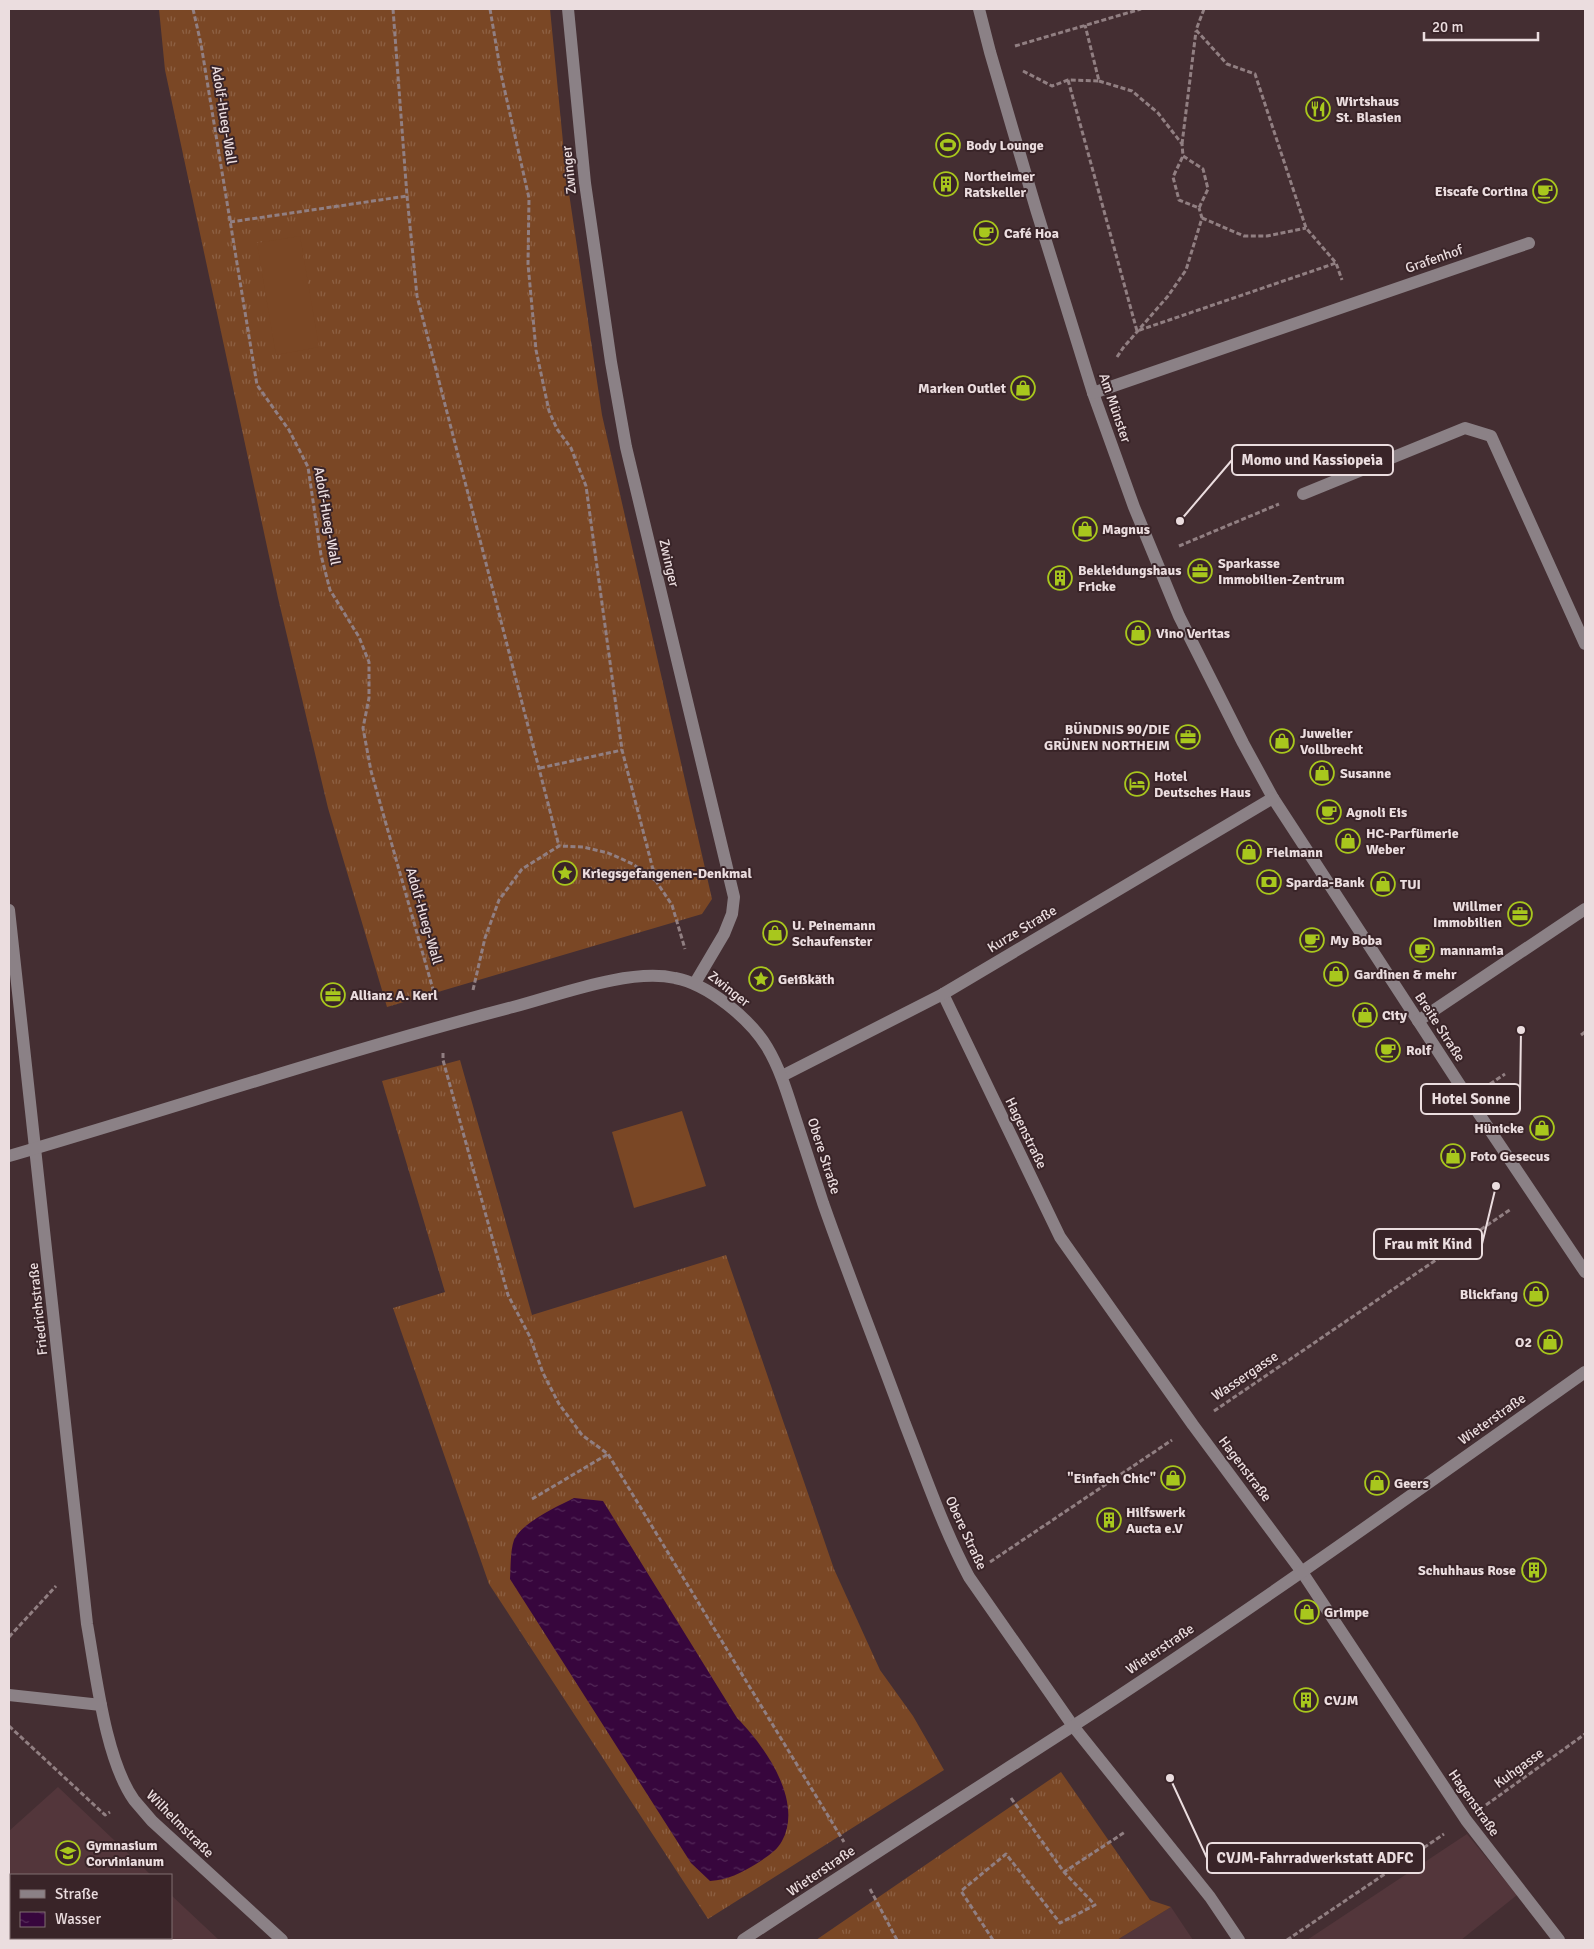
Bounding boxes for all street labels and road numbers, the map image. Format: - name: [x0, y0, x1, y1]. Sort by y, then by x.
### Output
- street label: Adolf-Hueg-Wall: [208, 64, 240, 166]
- street label: Zwinger: [558, 144, 580, 195]
- street label: Grafenhof: [1403, 241, 1466, 277]
- street label: Am Münster: [1095, 371, 1135, 446]
- street label: Adolf-Hueg-Wall: [310, 465, 344, 567]
- street label: Zwinger: [655, 537, 683, 589]
- street label: Adolf-Hueg-Wall: [402, 866, 446, 966]
- street label: Kurze Straße: [984, 902, 1060, 956]
- street label: Zwinger: [705, 967, 754, 1011]
- street label: Breite Straße: [1411, 989, 1469, 1065]
- street label: Hagenstraße: [1001, 1094, 1051, 1172]
- street label: Obere Straße: [804, 1116, 844, 1196]
- street label: Friedrichstraße: [25, 1262, 51, 1356]
- street label: Wassergasse: [1209, 1348, 1281, 1404]
- street label: Wieterstraße: [1455, 1389, 1529, 1449]
- street label: Hagenstraße: [1215, 1433, 1275, 1505]
- street label: Obere Straße: [942, 1494, 990, 1572]
- street label: Wieterstraße: [1123, 1620, 1197, 1678]
- street label: Kuhgasse: [1491, 1744, 1547, 1792]
- street label: Hagenstraße: [1445, 1766, 1503, 1840]
- street label: Wilhelmstraße: [143, 1787, 217, 1861]
- street label: Wieterstraße: [784, 1842, 858, 1900]

